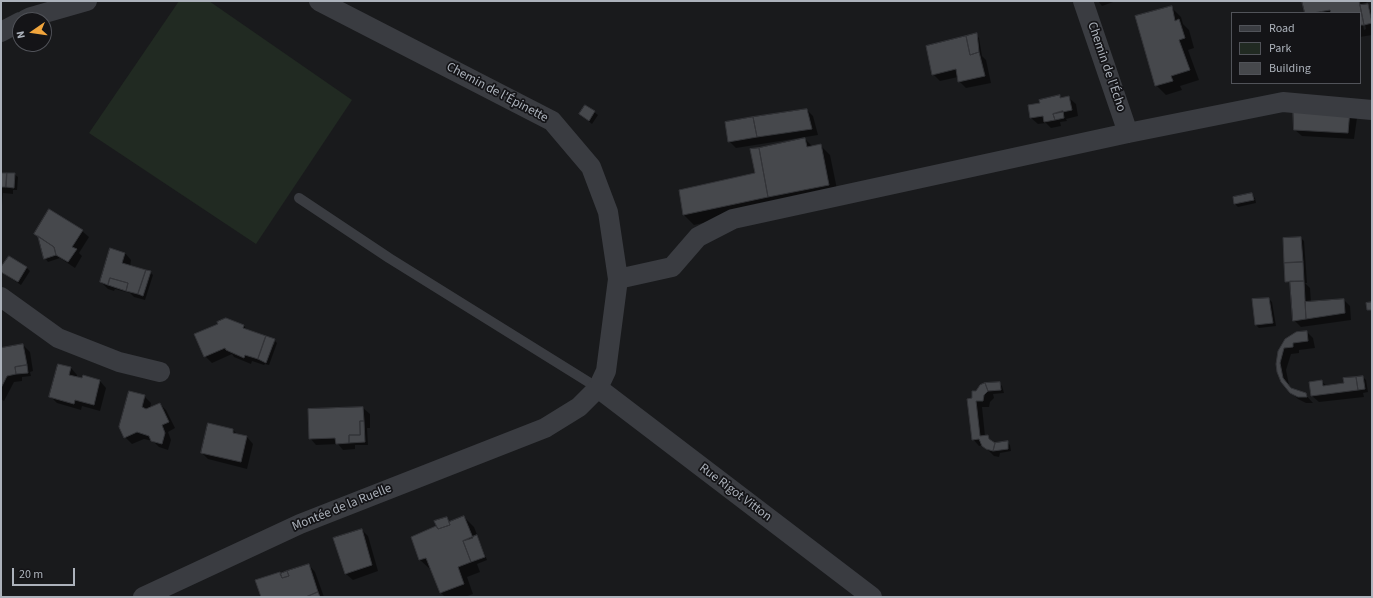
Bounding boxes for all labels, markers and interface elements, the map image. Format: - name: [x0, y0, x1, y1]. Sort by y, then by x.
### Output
- north arrow: [12, 12, 52, 52]
- legend: [1231, 12, 1361, 84]
- street label: Chemin de l'Écho: [1083, 20, 1129, 114]
- text: Road: [1269, 20, 1295, 37]
- text: N: [13, 29, 29, 40]
- text: Park: [1269, 40, 1291, 57]
- street label: Chemin de l'Épinette: [443, 60, 551, 126]
- text: Building: [1269, 60, 1311, 77]
- street label: Rue Rigot Vitton: [696, 461, 774, 525]
- street label: Montée de la Ruelle: [290, 481, 394, 535]
- scale bar: [14, 560, 77, 586]
- text: 20 m: [19, 566, 43, 583]

